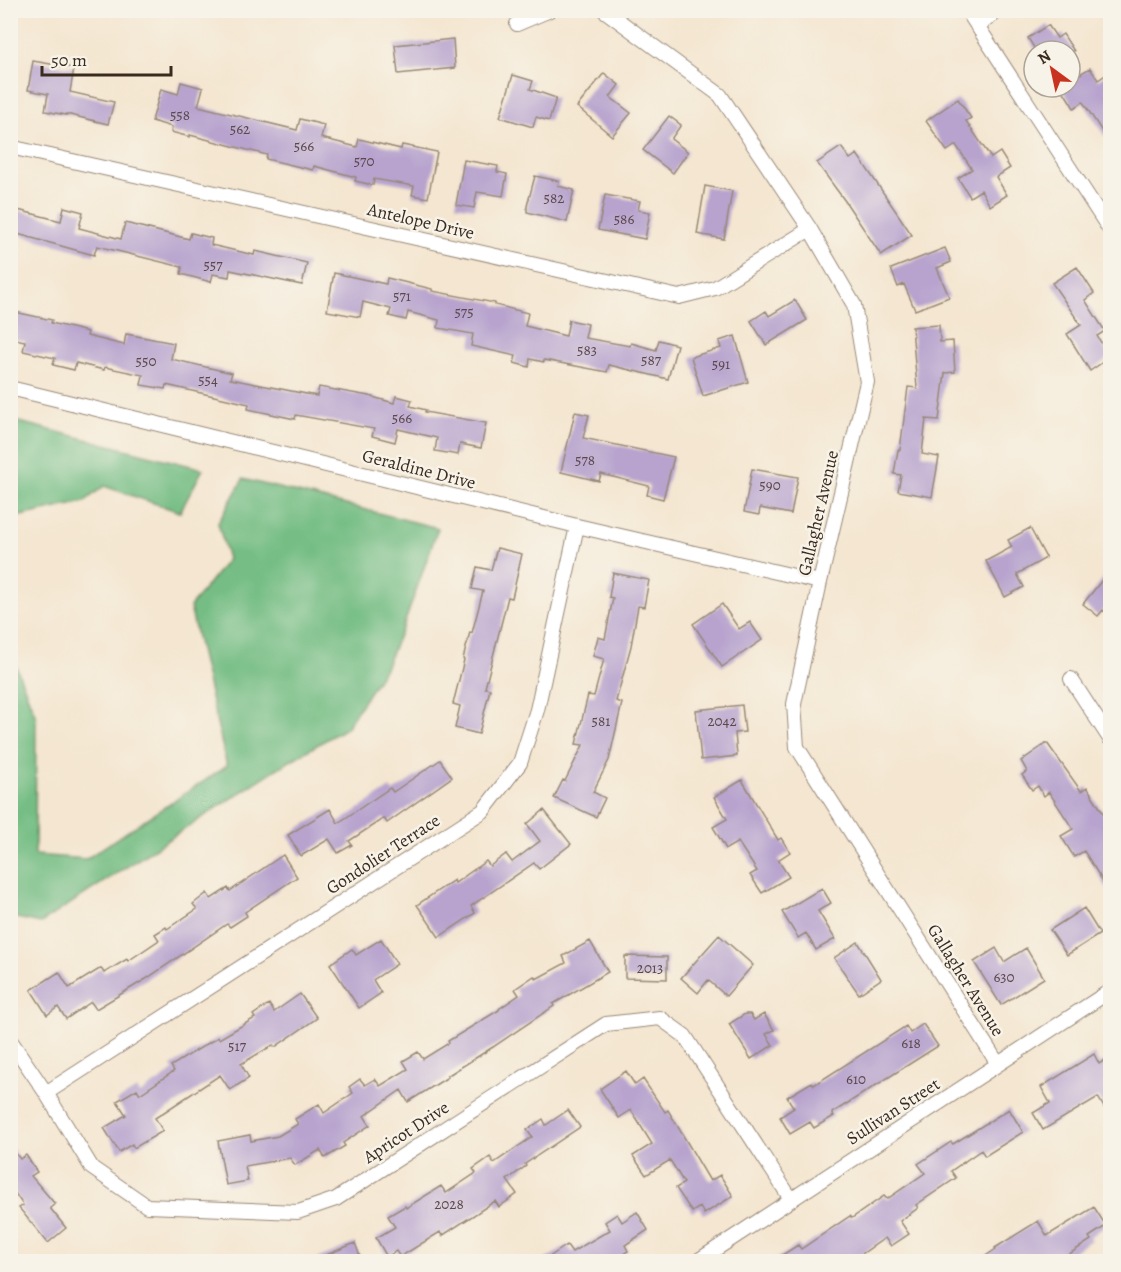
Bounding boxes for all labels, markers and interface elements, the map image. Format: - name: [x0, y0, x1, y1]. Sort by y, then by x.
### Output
- scale bar: [42, 39, 171, 77]
- north arrow: [1022, 39, 1082, 99]
- text: N: [1033, 45, 1056, 70]
- text: 50 m: [51, 48, 87, 72]
- house number: 558: [170, 105, 190, 125]
- house number: 562: [230, 119, 250, 139]
- house number: 566: [294, 136, 314, 156]
- house number: 570: [354, 151, 374, 171]
- house number: 582: [544, 188, 564, 208]
- street label: Antelope Drive: [364, 197, 477, 245]
- house number: 586: [614, 209, 634, 229]
- house number: 557: [203, 255, 223, 275]
- house number: 571: [393, 286, 411, 306]
- house number: 575: [454, 302, 474, 322]
- house number: 583: [577, 340, 597, 360]
- house number: 587: [641, 350, 662, 370]
- house number: 550: [136, 351, 156, 371]
- house number: 591: [712, 354, 730, 374]
- house number: 554: [198, 370, 218, 390]
- house number: 566: [392, 408, 412, 428]
- street label: Geraldine Drive: [360, 443, 478, 495]
- street label: Gallagher Avenue: [792, 448, 844, 578]
- house number: 578: [575, 450, 595, 470]
- house number: 590: [759, 475, 781, 495]
- house number: 581: [592, 711, 610, 731]
- house number: 2042: [707, 711, 737, 731]
- street label: Gondolier Terrace: [321, 808, 445, 900]
- street label: Gallagher Avenue: [922, 919, 1010, 1041]
- house number: 2013: [637, 958, 663, 978]
- house number: 630: [993, 967, 1015, 987]
- house number: 618: [901, 1033, 921, 1053]
- house number: 517: [228, 1036, 247, 1056]
- house number: 610: [846, 1069, 866, 1089]
- street label: Sullivan Street: [842, 1072, 944, 1150]
- street label: Apricot Drive: [358, 1095, 454, 1169]
- house number: 2028: [434, 1194, 464, 1214]

